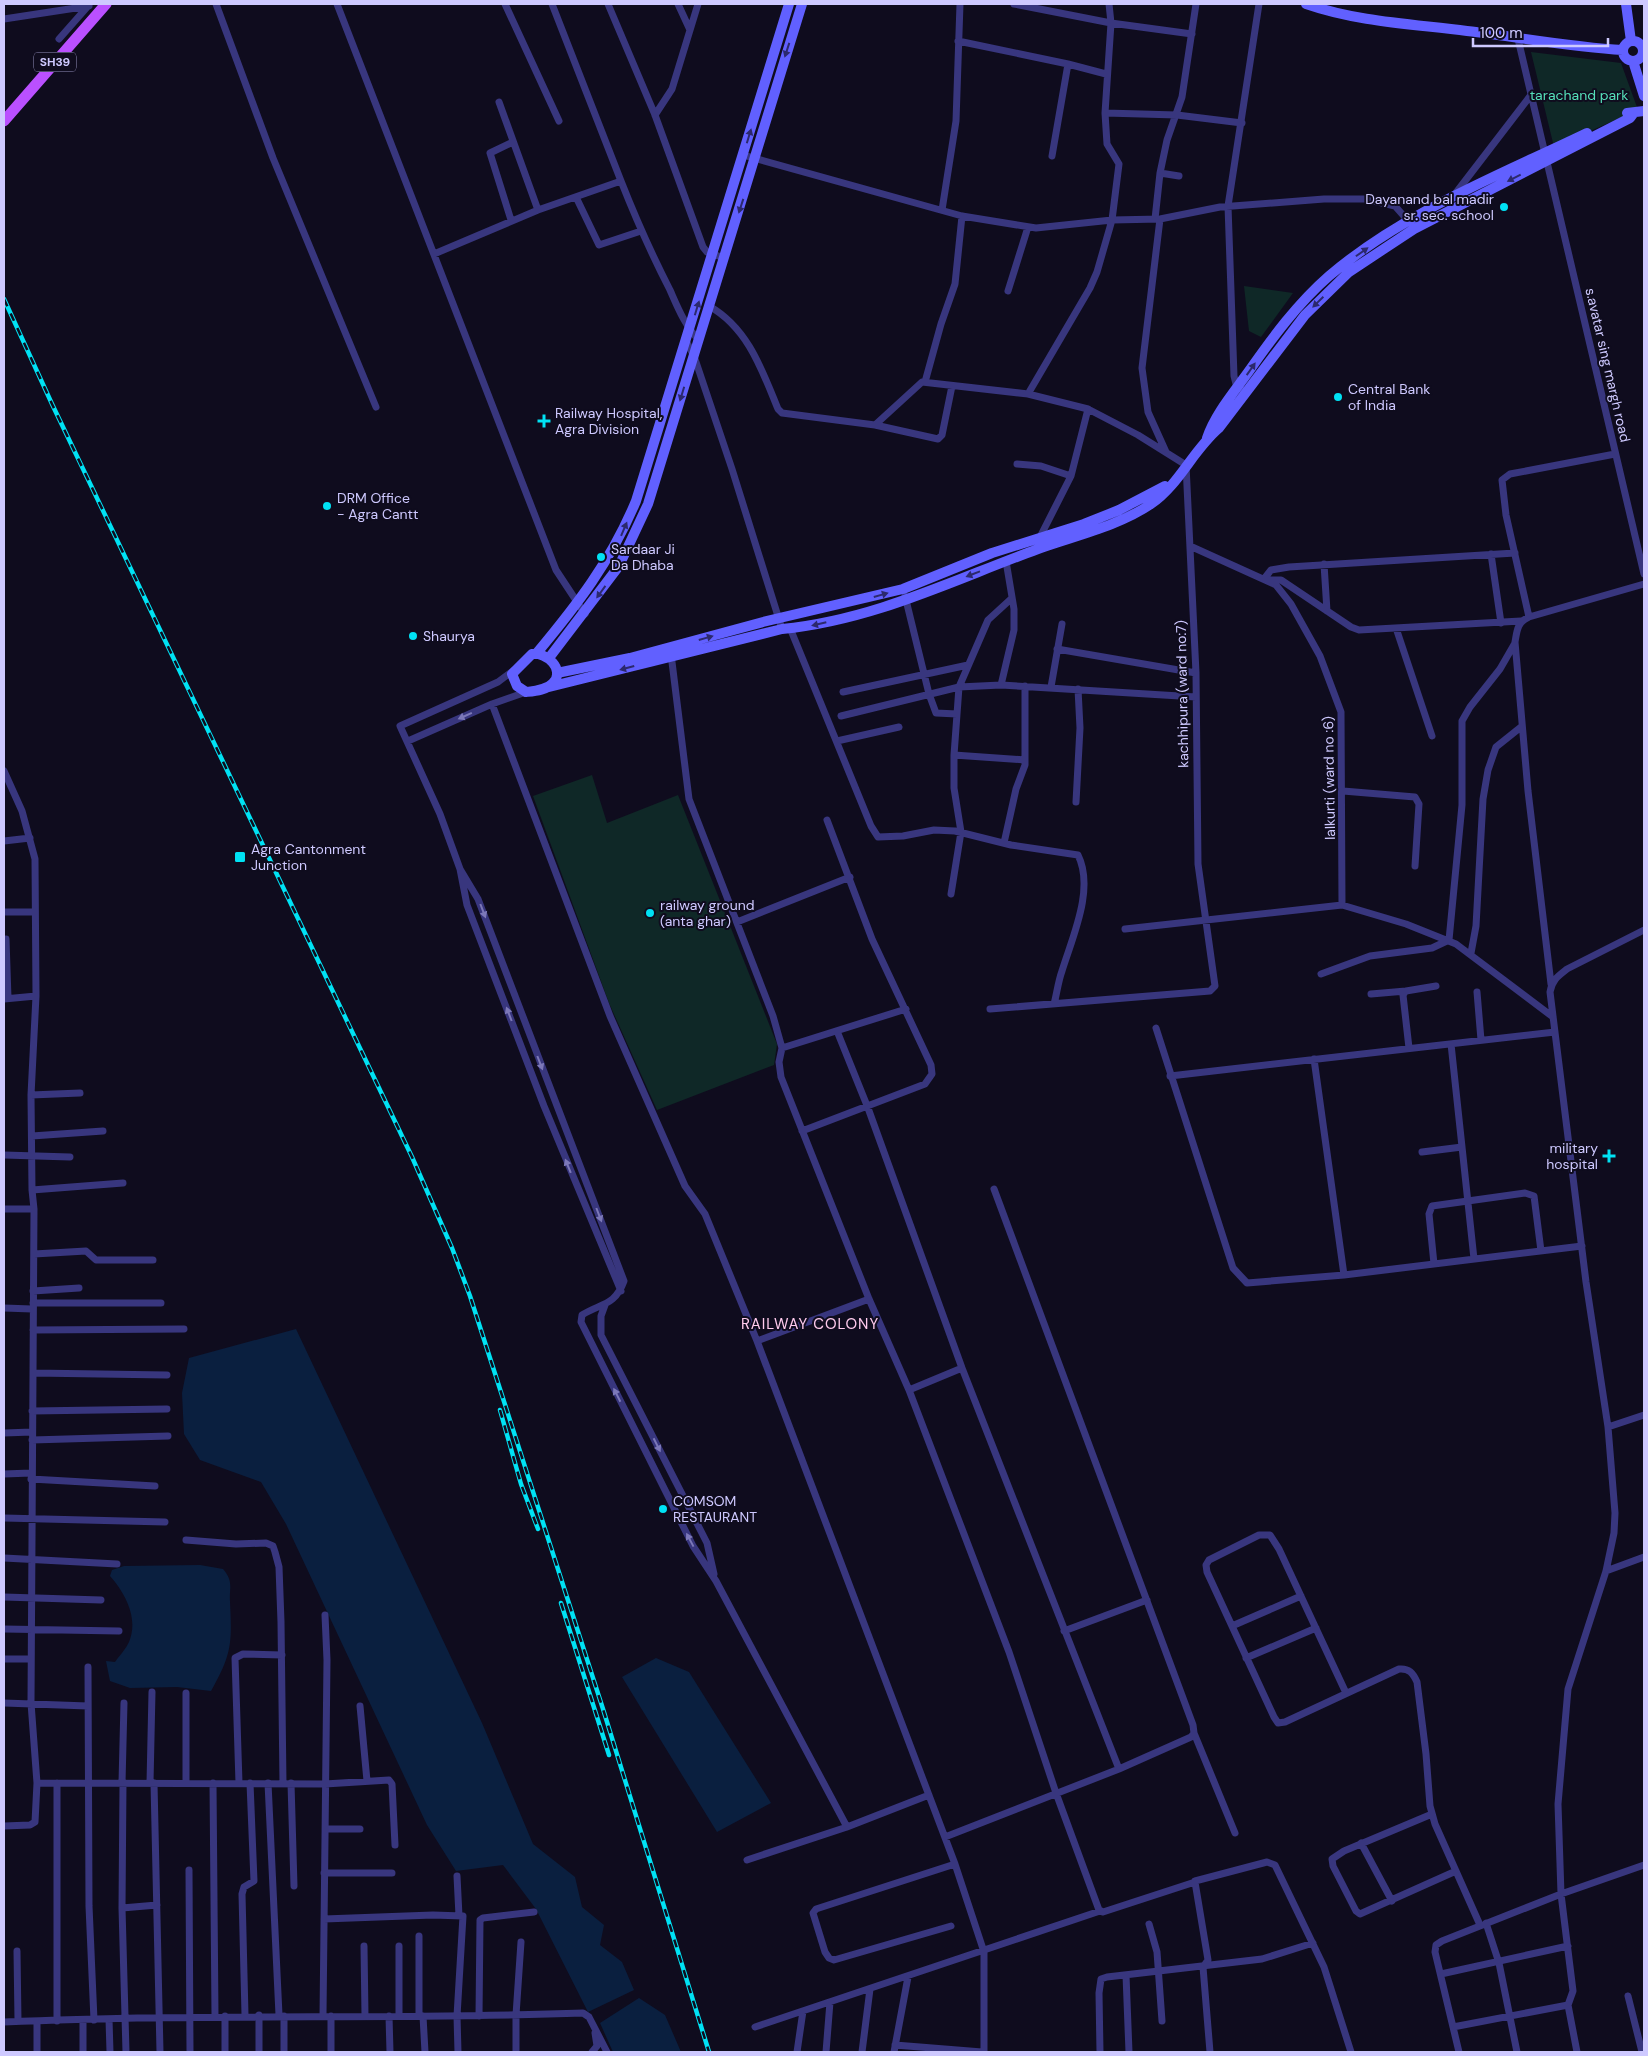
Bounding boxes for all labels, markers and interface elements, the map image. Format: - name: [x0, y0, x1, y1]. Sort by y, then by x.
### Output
- scale bar: [1473, 15, 1608, 47]
- text: 100 m: [1480, 23, 1523, 43]
- one-way arrow: [782, 43, 790, 58]
- road number: SH39: [34, 52, 76, 72]
- park label: tarachand park: [1530, 86, 1628, 104]
- one-way arrow: [745, 128, 753, 143]
- one-way arrow: [1507, 174, 1521, 182]
- place label: Dayanand bal madir sr. sec. school: [1365, 190, 1494, 224]
- one-way arrow: [736, 199, 744, 214]
- marker: Dayanand bal madir sr. sec. school: [1498, 201, 1510, 213]
- one-way arrow: [1355, 247, 1369, 257]
- street label: s.avatar sing margh road: [1581, 286, 1635, 444]
- one-way arrow: [1313, 296, 1325, 308]
- one-way arrow: [693, 300, 701, 315]
- one-way arrow: [1246, 362, 1256, 376]
- place label: Central Bank of India: [1348, 380, 1430, 414]
- one-way arrow: [677, 387, 685, 402]
- marker: Central Bank of India: [1332, 391, 1344, 403]
- place label: Railway Hospital, Agra Division: [555, 404, 663, 438]
- marker: Railway Hospital, Agra Division: [537, 414, 551, 428]
- place label: DRM Office - Agra Cantt: [337, 489, 419, 523]
- marker: DRM Office - Agra Cantt: [321, 500, 333, 512]
- one-way arrow: [621, 522, 629, 536]
- place label: Sardaar Ji Da Dhaba: [611, 540, 675, 574]
- marker: Sardaar Ji Da Dhaba: [595, 551, 607, 563]
- one-way arrow: [965, 570, 980, 578]
- one-way arrow: [595, 585, 606, 598]
- one-way arrow: [874, 591, 889, 599]
- one-way arrow: [811, 620, 826, 628]
- street label: kachhipura (ward no:7): [1172, 620, 1192, 768]
- place label: Shaurya: [423, 627, 475, 645]
- marker: Shaurya: [407, 630, 419, 642]
- one-way arrow: [699, 633, 714, 641]
- one-way arrow: [619, 664, 634, 672]
- one-way arrow: [458, 712, 472, 720]
- street label: lalkurti (ward no :6): [1319, 716, 1339, 840]
- place label: Agra Cantonment Junction: [251, 840, 366, 874]
- marker: Agra Cantonment Junction: [233, 850, 247, 864]
- place label: railway ground (anta ghar): [660, 896, 755, 930]
- one-way arrow: [480, 904, 487, 919]
- marker: railway ground (anta ghar): [644, 907, 656, 919]
- one-way arrow: [505, 1006, 513, 1021]
- one-way arrow: [537, 1056, 545, 1071]
- place label: military hospital: [1546, 1139, 1598, 1173]
- marker: military hospital: [1602, 1149, 1616, 1163]
- one-way arrow: [564, 1158, 571, 1173]
- one-way arrow: [595, 1208, 603, 1223]
- district label: RAILWAY COLONY: [741, 1314, 879, 1334]
- one-way arrow: [613, 1388, 621, 1402]
- one-way arrow: [653, 1438, 661, 1452]
- place label: COMSOM RESTAURANT: [673, 1492, 757, 1526]
- marker: COMSOM RESTAURANT: [657, 1503, 669, 1515]
- one-way arrow: [686, 1532, 694, 1547]

